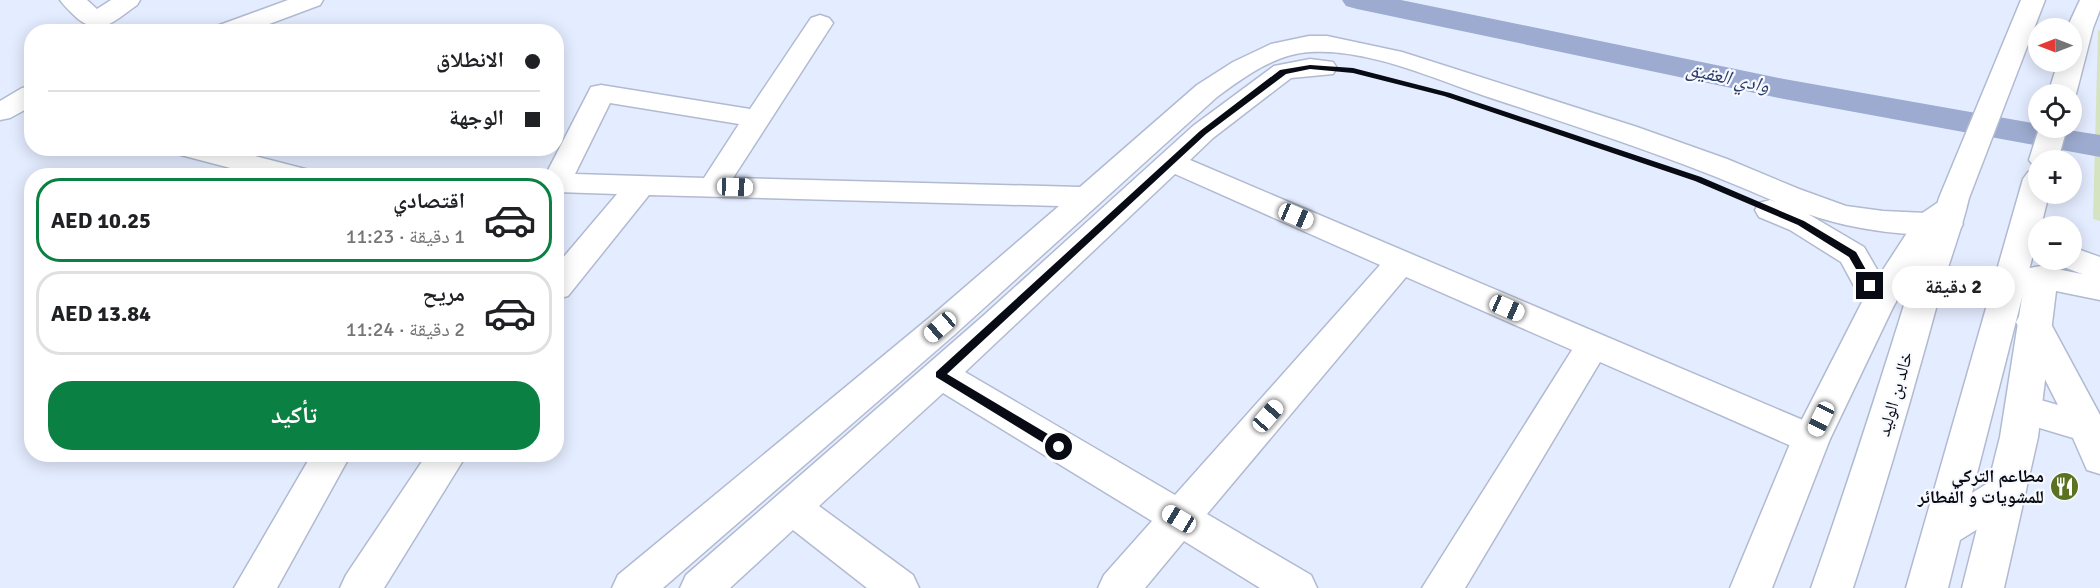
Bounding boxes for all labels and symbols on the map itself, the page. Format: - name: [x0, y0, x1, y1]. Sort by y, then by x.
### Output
- north arrow: [2028, 18, 2082, 72]
- water label: وادي العقيق: [1683, 57, 1772, 101]
- car: [717, 177, 753, 197]
- car: [1276, 201, 1316, 231]
- callout: 2 دقيقة: [1891, 265, 2014, 307]
- route end: [1856, 272, 1883, 299]
- car: [1487, 292, 1527, 324]
- car: [921, 308, 959, 346]
- street label: خالد بن الوليد: [1872, 349, 1918, 439]
- car: [1249, 397, 1287, 435]
- car: [1805, 399, 1837, 439]
- route start: [1045, 433, 1072, 460]
- place label: مطاعم التركي للمشويات و الفطائر: [1917, 465, 2044, 508]
- restaurant icon: مطاعم التركي للمشويات و الفطائر: [2049, 470, 2081, 502]
- car: [1159, 502, 1199, 536]

